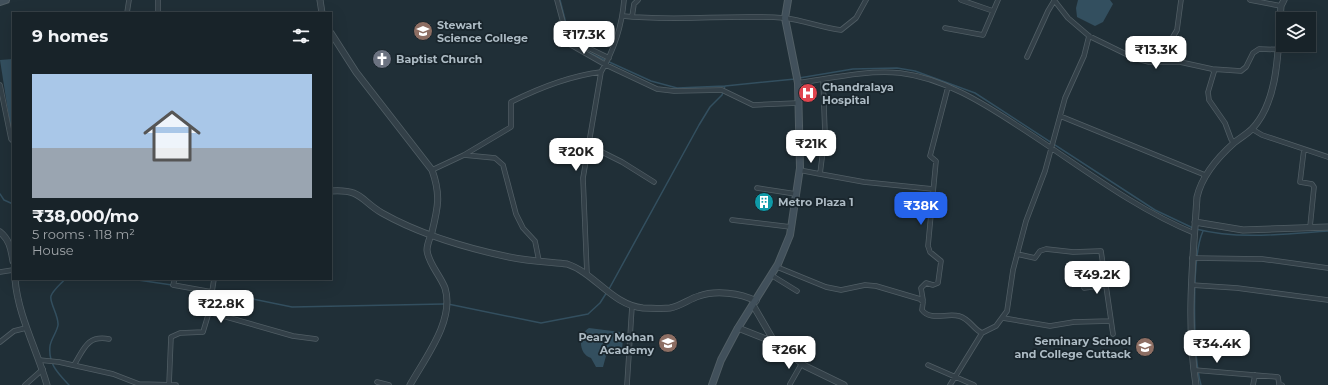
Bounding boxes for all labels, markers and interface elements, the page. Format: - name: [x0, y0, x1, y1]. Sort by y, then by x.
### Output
- map controls: [1276, 12, 1316, 52]
- button: layers: [1276, 12, 1316, 52]
- place label: Stewart Science College: [437, 18, 528, 45]
- school or university icon: Stewart Science College: [412, 20, 434, 42]
- pin: ₹17.3K: [551, 21, 617, 55]
- icon: filters: [290, 25, 312, 47]
- text: 9 homes: [32, 26, 108, 46]
- text: ₹17.3K: [563, 26, 605, 42]
- pin: ₹13.3K: [1123, 36, 1189, 70]
- text: ₹13.3K: [1134, 41, 1178, 57]
- church icon: Baptist Church: [371, 48, 393, 70]
- place label: Baptist Church: [396, 52, 482, 66]
- place label: Chandralaya Hospital: [822, 80, 894, 107]
- hospital icon: Chandralaya Hospital: [797, 82, 819, 104]
- icon: home: [136, 100, 208, 172]
- pin: ₹21K: [787, 130, 835, 164]
- text: ₹21K: [795, 135, 827, 151]
- pin: ₹20K: [552, 138, 600, 172]
- text: ₹20K: [558, 143, 594, 159]
- building icon: Metro Plaza 1: [753, 191, 775, 213]
- pin: ₹38K: [897, 192, 945, 226]
- place label: Metro Plaza 1: [778, 195, 854, 209]
- text: ₹38K: [903, 197, 939, 213]
- text: ₹38,000/mo: [32, 206, 139, 226]
- text: 5 rooms · 118 m²: [32, 226, 135, 242]
- text: House: [32, 242, 74, 258]
- pin: ₹49.2K: [1064, 261, 1130, 295]
- text: ₹49.2K: [1074, 266, 1120, 282]
- pin: ₹22.8K: [188, 290, 254, 324]
- text: ₹22.8K: [198, 295, 244, 311]
- place label: Peary Mohan Academy: [578, 330, 654, 357]
- pin: ₹34.4K: [1184, 330, 1250, 364]
- school or university icon: Peary Mohan Academy: [657, 332, 679, 354]
- place label: Seminary School and College Cuttack: [1014, 334, 1132, 361]
- text: ₹34.4K: [1193, 335, 1241, 351]
- pin: ₹26K: [765, 336, 813, 370]
- school or university icon: Seminary School and College Cuttack: [1134, 336, 1156, 358]
- text: ₹26K: [772, 341, 806, 357]

